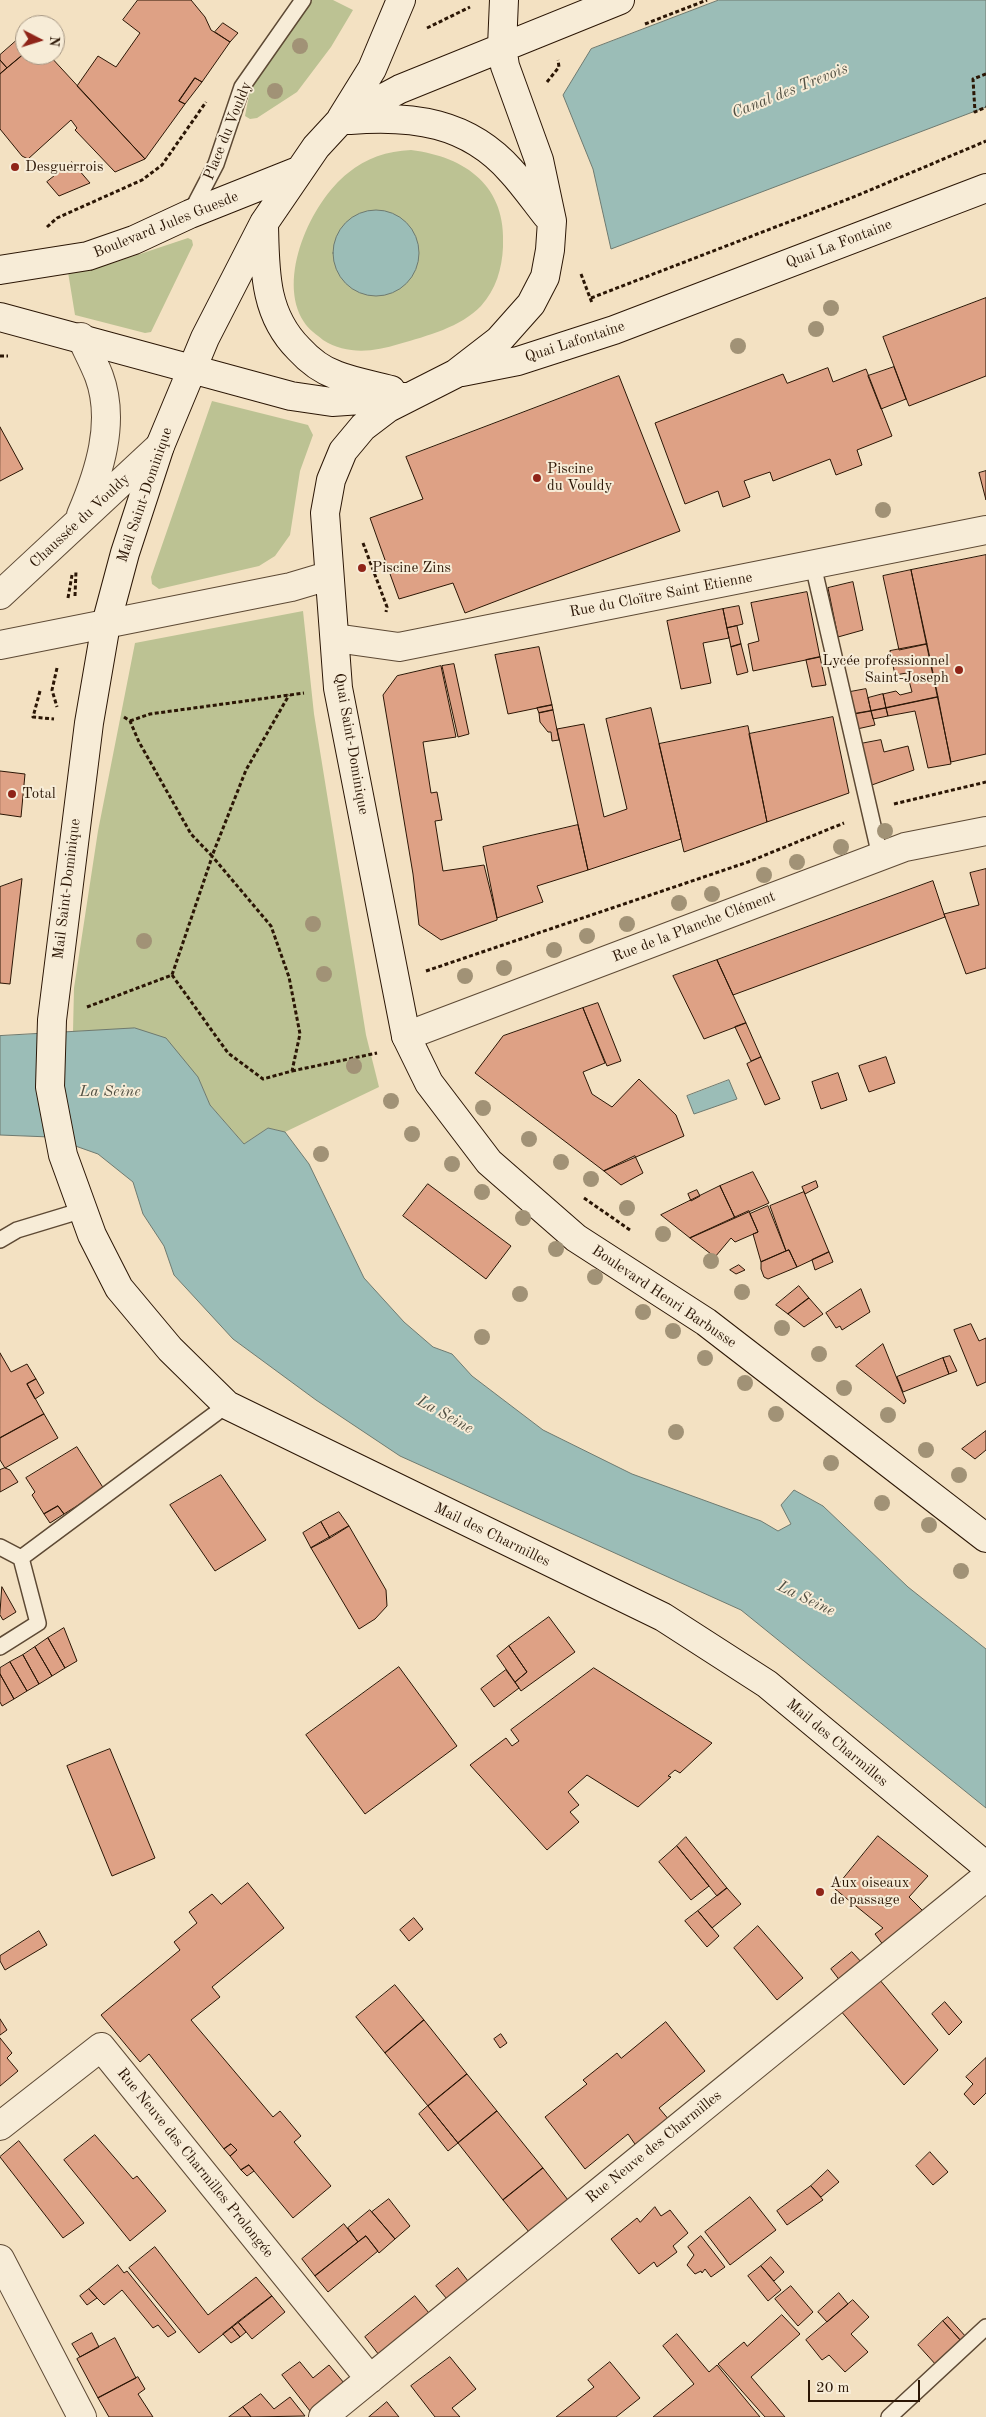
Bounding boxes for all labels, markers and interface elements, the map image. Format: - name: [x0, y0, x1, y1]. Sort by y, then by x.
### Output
- north arrow: [15, 15, 65, 65]
- text: N: [47, 35, 61, 47]
- water label: Canal des Trevois: [729, 59, 851, 123]
- street label: Place du Vouldy: [200, 79, 256, 183]
- place label: Desguerrois: [25, 158, 103, 176]
- marker: Desguerrois: [9, 161, 21, 173]
- street label: Boulevard Jules Guesde: [91, 188, 241, 262]
- street label: Quai La Fontaine: [783, 216, 895, 272]
- street label: Quai Lafontaine: [523, 317, 627, 367]
- street label: Mail Saint-Dominique: [113, 425, 177, 565]
- place label: Piscine du Vouldy: [547, 460, 612, 495]
- street label: Chaussée du Vouldy: [26, 470, 134, 572]
- marker: Piscine du Vouldy: [531, 472, 543, 484]
- place label: Piscine Zins: [372, 559, 451, 577]
- marker: Piscine Zins: [356, 562, 368, 574]
- street label: Rue du Cloïtre Saint Etienne: [568, 568, 754, 622]
- place label: Lycée professionnel Saint-Joseph: [822, 652, 949, 687]
- marker: Lycée professionnel Saint-Joseph: [953, 664, 965, 676]
- street label: Quai Saint-Dominique: [330, 672, 372, 816]
- place label: Total: [22, 785, 56, 803]
- marker: Total: [6, 788, 18, 800]
- street label: Mail Saint-Dominique: [49, 818, 85, 960]
- street label: Rue de la Planche Clément: [610, 888, 778, 966]
- water label: La Seine: [79, 1082, 141, 1102]
- street label: Boulevard Henri Barbusse: [588, 1242, 740, 1352]
- water label: La Seine: [413, 1392, 477, 1438]
- street label: Mail des Charmilles: [431, 1499, 553, 1571]
- water label: La Seine: [774, 1577, 838, 1621]
- street label: Mail des Charmilles: [783, 1695, 891, 1791]
- place label: Aux oiseaux de passage: [830, 1874, 910, 1909]
- marker: Aux oiseaux de passage: [814, 1886, 826, 1898]
- street label: Rue Neuve des Charmilles Prolongée: [113, 2065, 277, 2261]
- street label: Rue Neuve des Charmilles: [583, 2087, 725, 2207]
- scale bar: [811, 2370, 924, 2402]
- text: 20 m: [816, 2381, 850, 2396]

